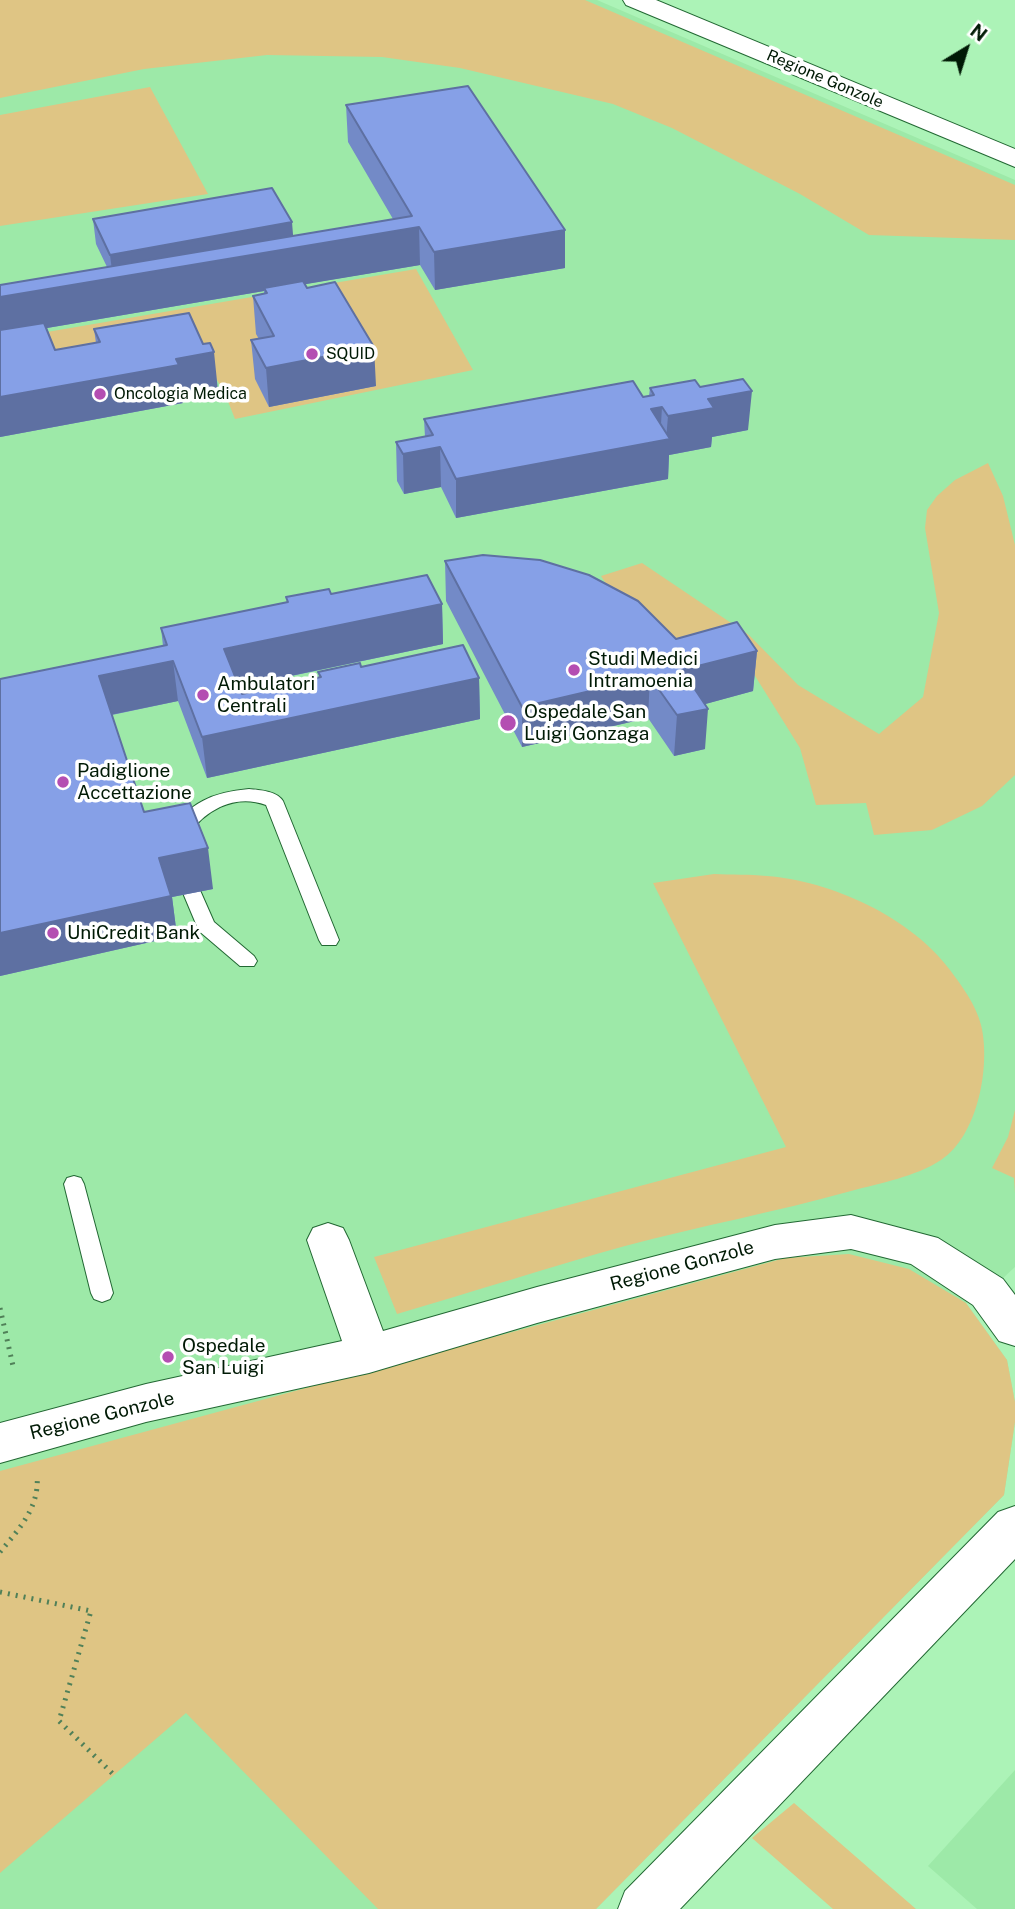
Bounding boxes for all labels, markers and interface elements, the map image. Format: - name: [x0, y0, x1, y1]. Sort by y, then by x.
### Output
- north arrow: [931, 14, 1001, 84]
- text: N: [966, 19, 992, 46]
- street label: Regione Gonzole: [764, 46, 886, 112]
- place label: SQUID: [326, 344, 375, 364]
- marker: SQUID: [304, 346, 320, 362]
- place label: Oncologia Medica: [114, 384, 247, 404]
- marker: Oncologia Medica: [92, 386, 108, 402]
- place label: Studi Medici Intramoenia: [588, 648, 698, 692]
- marker: Studi Medici Intramoenia: [566, 662, 582, 678]
- place label: Ambulatori Centrali: [217, 673, 315, 717]
- marker: Ambulatori Centrali: [195, 687, 211, 703]
- place label: Ospedale San Luigi Gonzaga: [524, 701, 649, 745]
- marker: Ospedale San Luigi Gonzaga: [498, 713, 518, 733]
- place label: Padiglione Accettazione: [77, 760, 192, 804]
- marker: Padiglione Accettazione: [55, 774, 71, 790]
- place label: UniCredit Bank: [67, 922, 200, 944]
- marker: UniCredit Bank: [45, 925, 61, 941]
- street label: Regione Gonzole: [607, 1236, 757, 1296]
- place label: Ospedale San Luigi: [182, 1335, 265, 1379]
- marker: Ospedale San Luigi: [160, 1349, 176, 1365]
- street label: Regione Gonzole: [27, 1387, 177, 1445]

